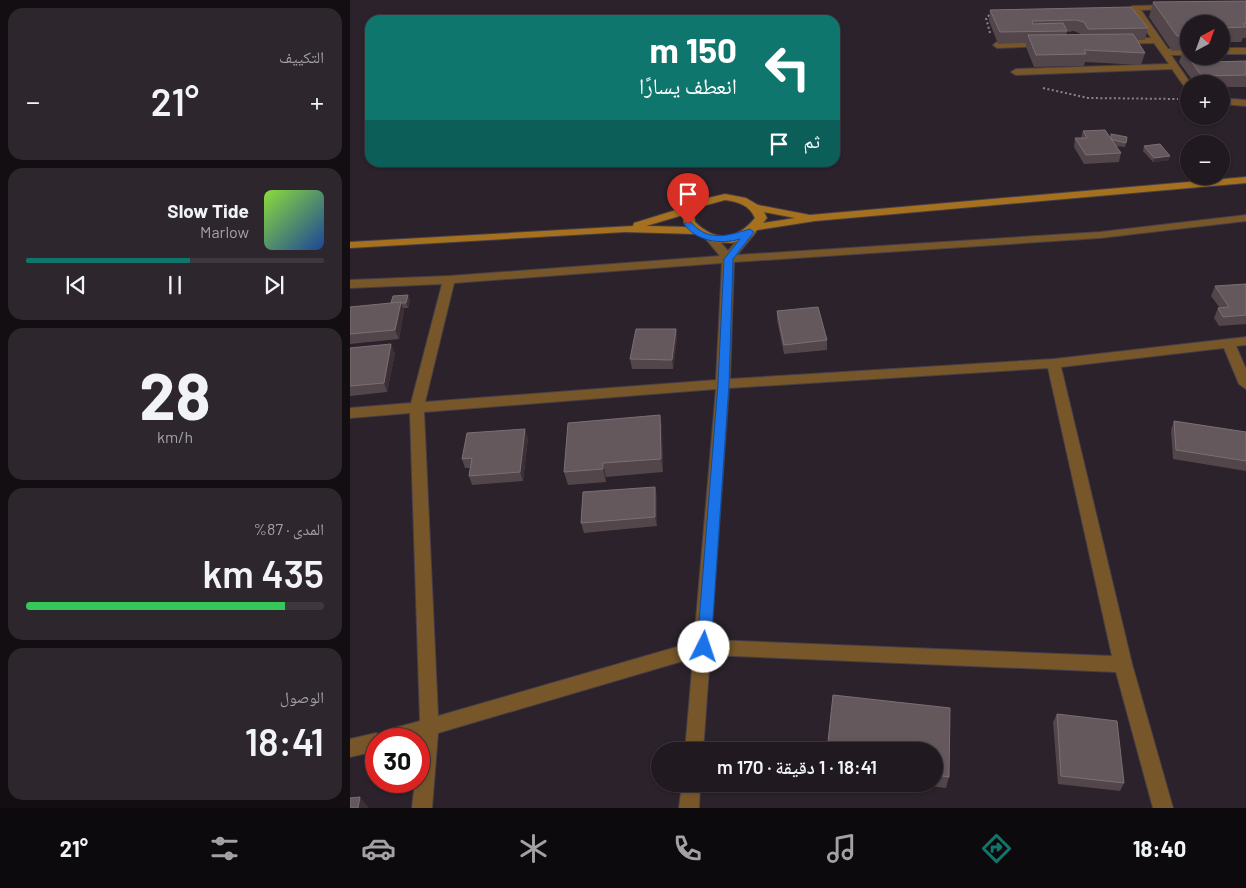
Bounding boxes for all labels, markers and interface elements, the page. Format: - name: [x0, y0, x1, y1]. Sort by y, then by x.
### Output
- north arrow: [1180, 15, 1230, 65]
- map controls: [1180, 15, 1230, 185]
- text: 150 m: [650, 28, 737, 70]
- icon: left: [755, 35, 820, 100]
- text: التكييف: [279, 47, 324, 66]
- text: انعطف يسارًا: [639, 72, 737, 98]
- button: +: [1180, 75, 1230, 125]
- text: 21°: [151, 78, 199, 124]
- text: −: [26, 84, 40, 118]
- text: +: [310, 84, 324, 118]
- text: ثم: [803, 129, 820, 152]
- icon: arrive: [765, 130, 793, 158]
- button: −: [1180, 135, 1230, 185]
- pin: [667, 173, 709, 224]
- icon: arrive: [674, 180, 702, 208]
- text: Slow Tide: [167, 199, 249, 222]
- text: Marlow: [200, 222, 249, 241]
- icon: previous: [62, 271, 90, 299]
- icon: pause: [161, 271, 189, 299]
- icon: next: [260, 271, 288, 299]
- text: 28: [139, 355, 211, 433]
- text: km/h: [157, 427, 193, 446]
- text: المدى · 87%: [253, 519, 324, 538]
- text: 435 km: [202, 550, 324, 596]
- position arrow: [677, 620, 729, 672]
- text: الوصول: [280, 687, 324, 706]
- text: 18:41: [245, 718, 324, 764]
- speed limit sign: 30: [365, 728, 430, 793]
- text: 18:41 · 1 دقيقة · 170 m: [717, 755, 877, 778]
- icon: filters: [207, 831, 242, 866]
- icon: car: [361, 831, 396, 866]
- icon: climate: [516, 831, 551, 866]
- icon: phone: [670, 831, 705, 866]
- icon: music: [824, 831, 859, 866]
- icon: directions: [979, 831, 1014, 866]
- text: 21°: [60, 835, 88, 861]
- text: 18:40: [1133, 835, 1186, 861]

